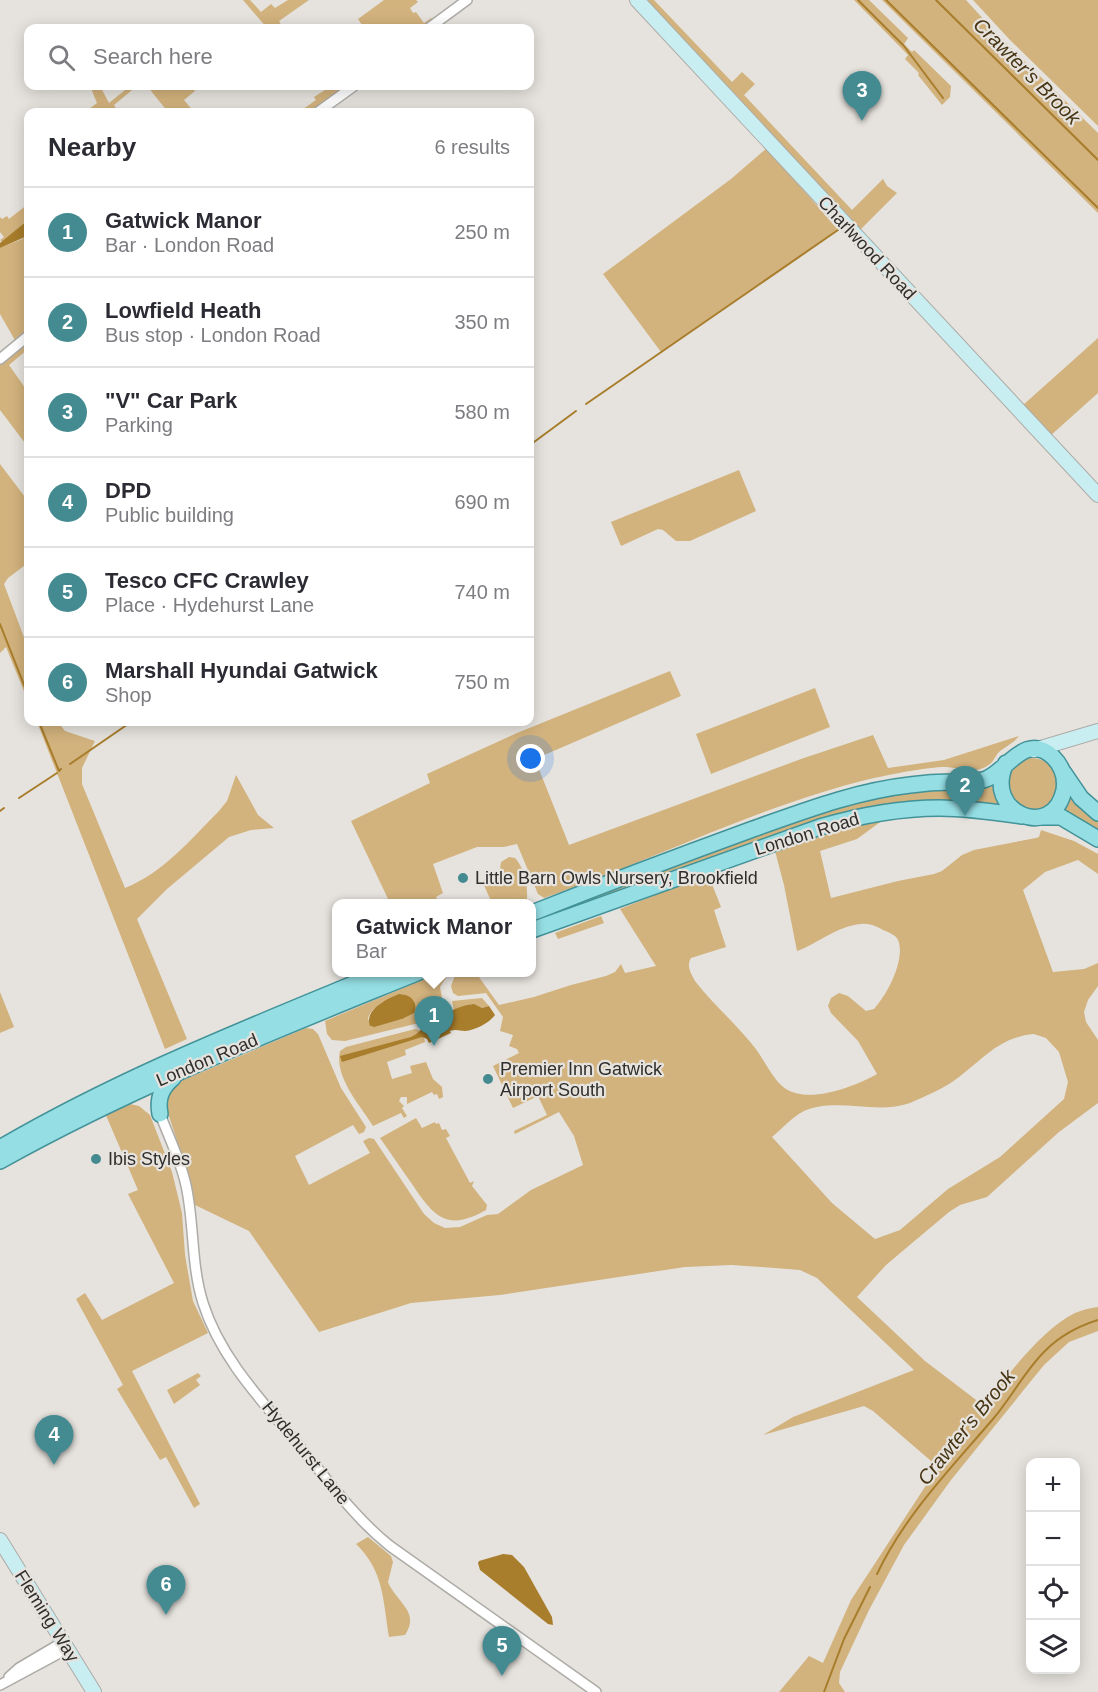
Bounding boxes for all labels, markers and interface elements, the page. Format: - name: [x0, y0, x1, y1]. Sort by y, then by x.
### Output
- water label: Crawter's Brook: [969, 13, 1086, 130]
- search box: [24, 24, 534, 90]
- icon: search: [45, 41, 78, 74]
- text: Search here: [93, 44, 213, 69]
- pin: 3: [842, 72, 882, 121]
- text: Nearby: [48, 132, 136, 162]
- text: 6 results: [434, 136, 510, 158]
- street label: Charlwood Road: [814, 192, 920, 304]
- text: Gatwick Manor: [105, 208, 261, 233]
- text: 1: [62, 221, 73, 243]
- text: 250 m: [454, 221, 510, 243]
- text: Bar · London Road: [105, 234, 274, 256]
- text: Lowfield Heath: [105, 298, 261, 323]
- text: 2: [62, 311, 73, 333]
- text: 350 m: [454, 311, 510, 333]
- text: Bus stop · London Road: [105, 324, 321, 346]
- text: "V" Car Park: [105, 388, 237, 413]
- text: 3: [62, 401, 73, 423]
- text: 580 m: [454, 401, 510, 423]
- text: Parking: [105, 414, 173, 436]
- text: DPD: [105, 478, 151, 503]
- text: 4: [62, 491, 73, 513]
- text: 690 m: [454, 491, 510, 513]
- text: Public building: [105, 504, 234, 526]
- text: Tesco CFC Crawley: [105, 568, 309, 593]
- text: 5: [62, 581, 73, 603]
- text: 740 m: [454, 581, 510, 603]
- text: Place · Hydehurst Lane: [105, 594, 314, 616]
- text: Marshall Hyundai Gatwick: [105, 658, 378, 683]
- text: 6: [62, 671, 73, 693]
- text: 750 m: [454, 671, 510, 693]
- text: Shop: [105, 684, 152, 706]
- your location: [516, 744, 545, 773]
- pin: 2: [946, 766, 984, 816]
- street label: London Road: [752, 809, 862, 859]
- place label: Little Barn Owls Nursery, Brookfield: [475, 868, 758, 888]
- marker: Little Barn Owls Nursery, Brookfield: [456, 871, 470, 885]
- popup: [332, 899, 536, 977]
- text: Gatwick Manor: [356, 914, 512, 939]
- text: Bar: [356, 940, 387, 962]
- pin: 1: [414, 996, 454, 1046]
- street label: London Road: [153, 1030, 261, 1090]
- place label: Premier Inn Gatwick Airport South: [500, 1059, 663, 1100]
- marker: Premier Inn Gatwick Airport South: [481, 1072, 495, 1086]
- place label: Ibis Styles: [108, 1149, 190, 1169]
- marker: Ibis Styles: [89, 1152, 103, 1166]
- water label: Crawter's Brook: [913, 1364, 1020, 1489]
- street label: Hydehurst Lane: [258, 1397, 354, 1509]
- pin: 4: [34, 1416, 74, 1465]
- map controls: [1026, 1458, 1080, 1674]
- button: +: [1026, 1458, 1080, 1512]
- button: −: [1026, 1512, 1080, 1566]
- street label: Fleming Way: [11, 1566, 83, 1666]
- pin: 6: [146, 1566, 186, 1615]
- button: locate: [1026, 1566, 1080, 1620]
- button: layers: [1026, 1620, 1080, 1674]
- pin: 5: [482, 1626, 522, 1676]

